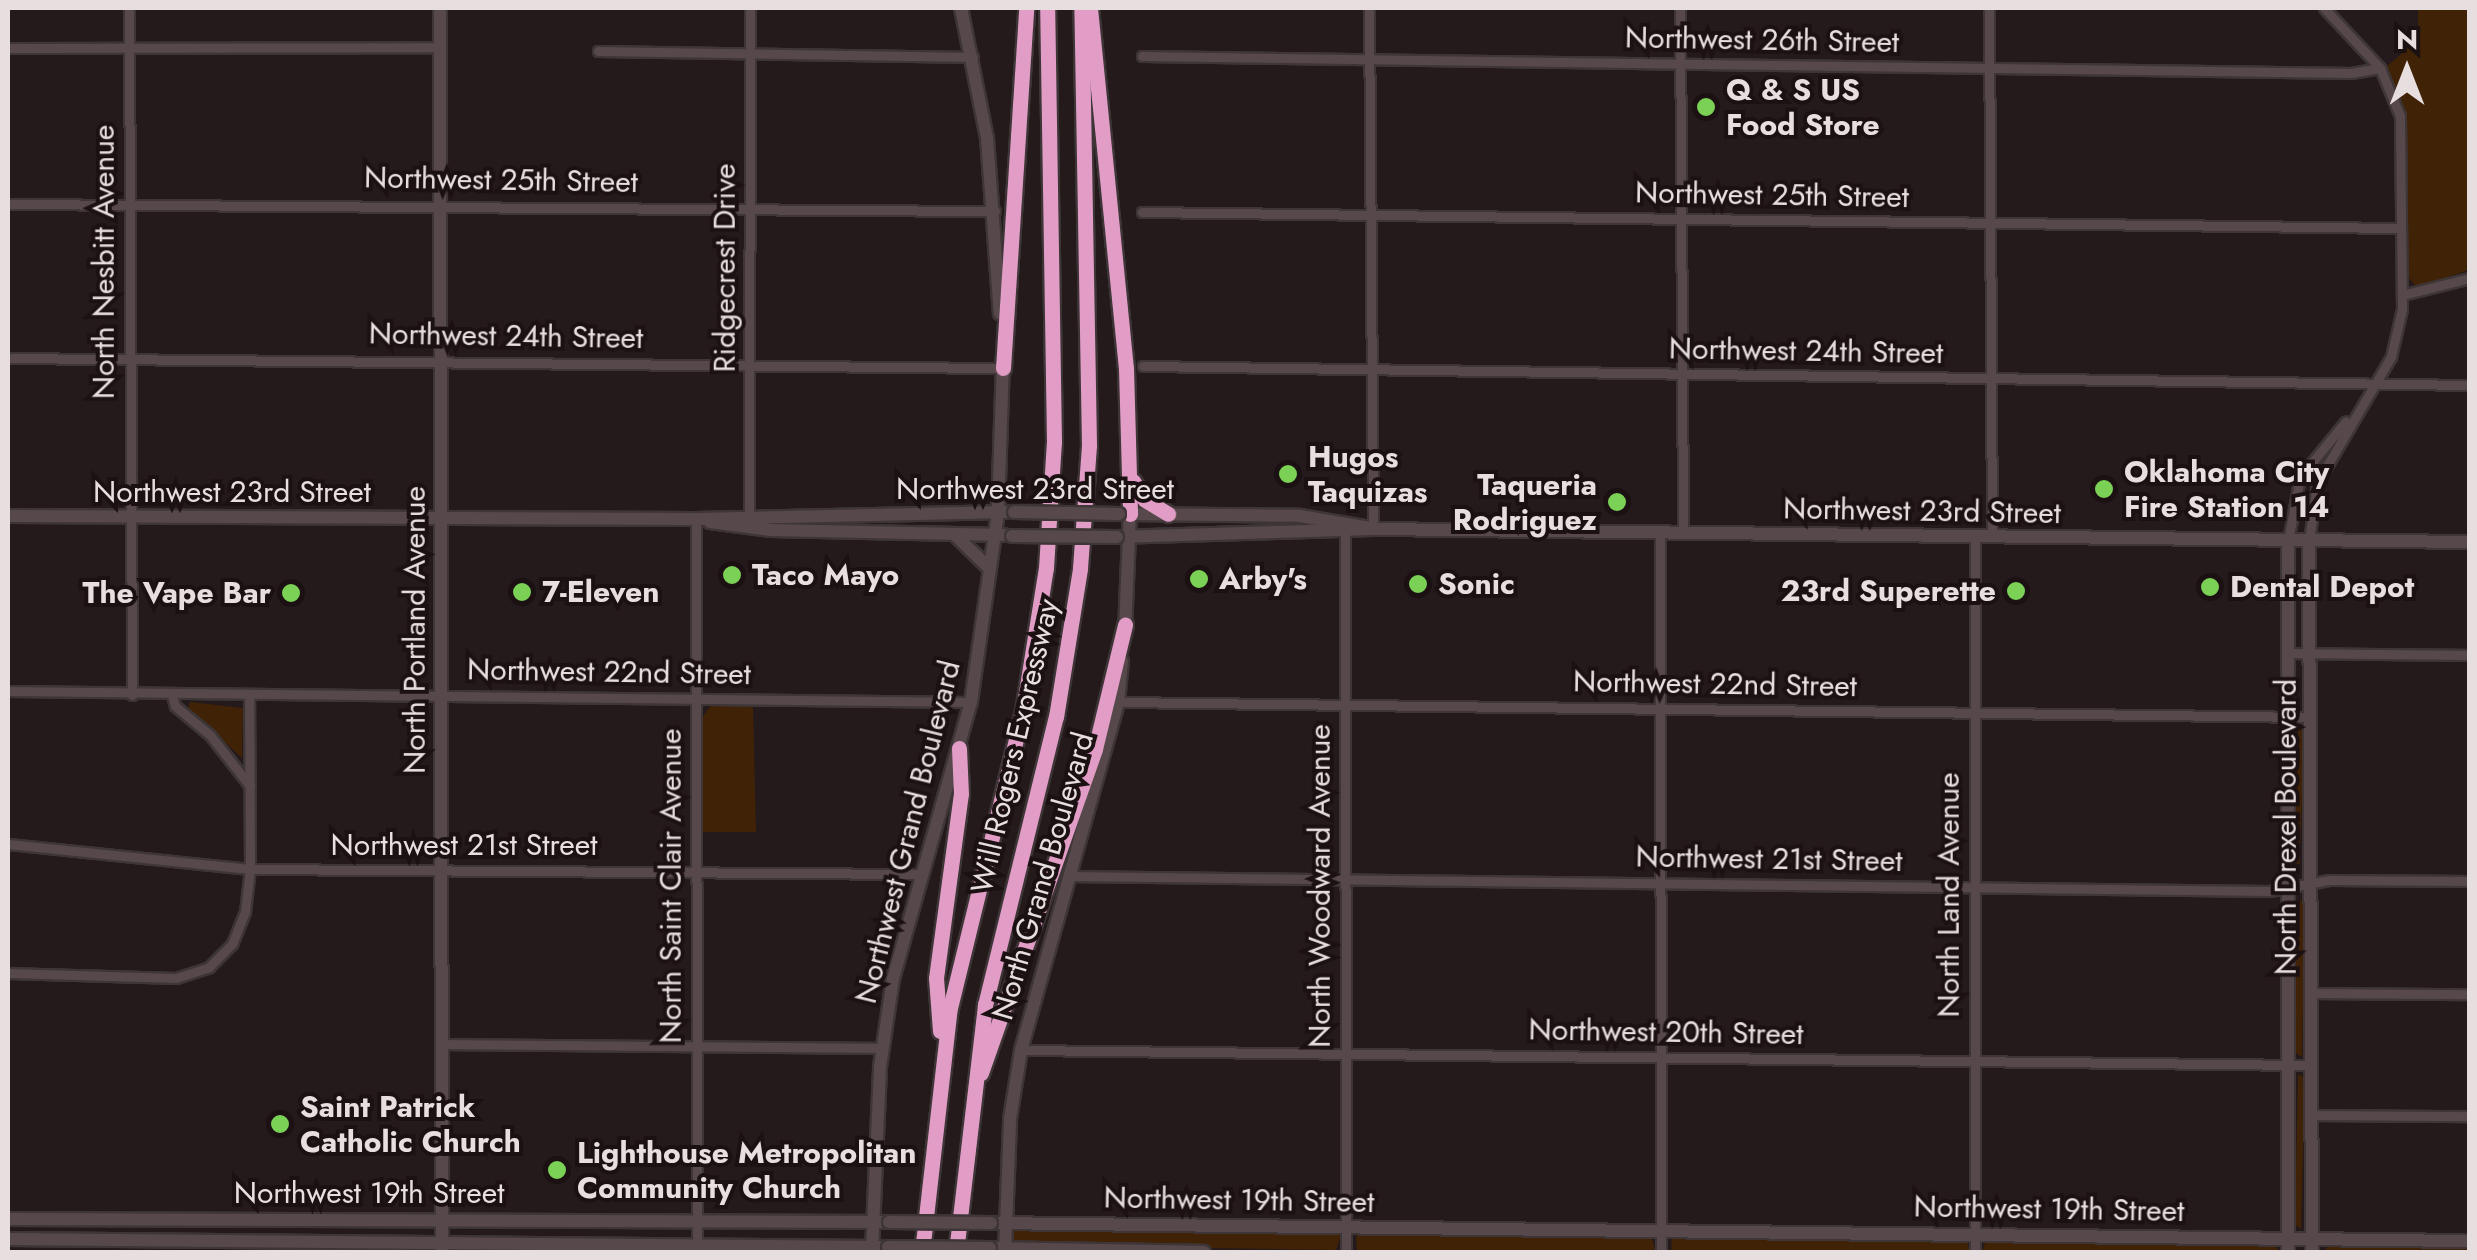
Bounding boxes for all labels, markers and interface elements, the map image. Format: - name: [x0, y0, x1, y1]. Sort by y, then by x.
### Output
- text: N: [2396, 19, 2418, 60]
- street label: Northwest 26th Street: [1625, 20, 1899, 60]
- north arrow: [2357, 20, 2457, 120]
- place label: Q & S US Food Store: [1726, 72, 1880, 142]
- marker: Q & S US Food Store: [1695, 96, 1717, 118]
- street label: North Nesbitt Avenue: [86, 125, 122, 399]
- street label: Northwest 25th Street: [364, 160, 638, 200]
- street label: Ridgecrest Drive: [707, 164, 743, 372]
- street label: Northwest 25th Street: [1635, 175, 1909, 215]
- street label: Northwest 24th Street: [368, 316, 644, 356]
- street label: Northwest 24th Street: [1668, 331, 1944, 371]
- place label: Hugos Taquizas: [1308, 439, 1428, 510]
- place label: Oklahoma City Fire Station 14: [2124, 454, 2329, 524]
- marker: Hugos Taquizas: [1277, 463, 1299, 485]
- place label: Taqueria Rodriguez: [1453, 467, 1597, 538]
- street label: Northwest 23rd Street: [896, 471, 1174, 507]
- street label: Northwest 23rd Street: [93, 474, 371, 510]
- marker: Oklahoma City Fire Station 14: [2093, 478, 2115, 500]
- street label: North Portland Avenue: [397, 486, 433, 774]
- marker: Taqueria Rodriguez: [1606, 491, 1628, 513]
- street label: Northwest 23rd Street: [1783, 491, 2061, 531]
- place label: Taco Mayo: [752, 557, 899, 593]
- place label: Arby's: [1219, 561, 1307, 597]
- marker: Taco Mayo: [721, 564, 743, 586]
- place label: Sonic: [1438, 566, 1515, 602]
- marker: Arby's: [1188, 568, 1210, 590]
- place label: Dental Depot: [2230, 569, 2414, 605]
- marker: Sonic: [1407, 573, 1429, 595]
- place label: 23rd Superette: [1781, 573, 1996, 609]
- place label: 7-Eleven: [542, 574, 659, 610]
- place label: The Vape Bar: [83, 575, 271, 611]
- marker: Dental Depot: [2199, 576, 2221, 598]
- marker: 23rd Superette: [2005, 580, 2027, 602]
- marker: 7-Eleven: [511, 581, 533, 603]
- marker: The Vape Bar: [280, 582, 302, 604]
- street label: Will Rogers Expressway: [964, 595, 1066, 897]
- street label: Northwest 22nd Street: [467, 652, 751, 692]
- street label: Northwest Grand Boulevard: [848, 657, 968, 1007]
- street label: Northwest 22nd Street: [1573, 664, 1857, 704]
- street label: North Drexel Boulevard: [2268, 679, 2304, 975]
- street label: North Woodward Avenue: [1302, 724, 1338, 1048]
- street label: North Grand Boulevard: [985, 728, 1101, 1024]
- street label: North Saint Clair Avenue: [653, 729, 689, 1043]
- street label: North Land Avenue: [1931, 772, 1967, 1018]
- street label: Northwest 21st Street: [331, 827, 597, 863]
- street label: Northwest 21st Street: [1635, 839, 1903, 879]
- street label: Northwest 20th Street: [1528, 1012, 1804, 1052]
- place label: Saint Patrick Catholic Church: [300, 1089, 521, 1160]
- marker: Saint Patrick Catholic Church: [269, 1113, 291, 1135]
- place label: Lighthouse Metropolitan Community Church: [577, 1135, 917, 1206]
- marker: Lighthouse Metropolitan Community Church: [546, 1159, 568, 1181]
- street label: Northwest 19th Street: [234, 1175, 504, 1211]
- street label: Northwest 19th Street: [1103, 1180, 1375, 1220]
- street label: Northwest 19th Street: [1913, 1189, 2185, 1229]

